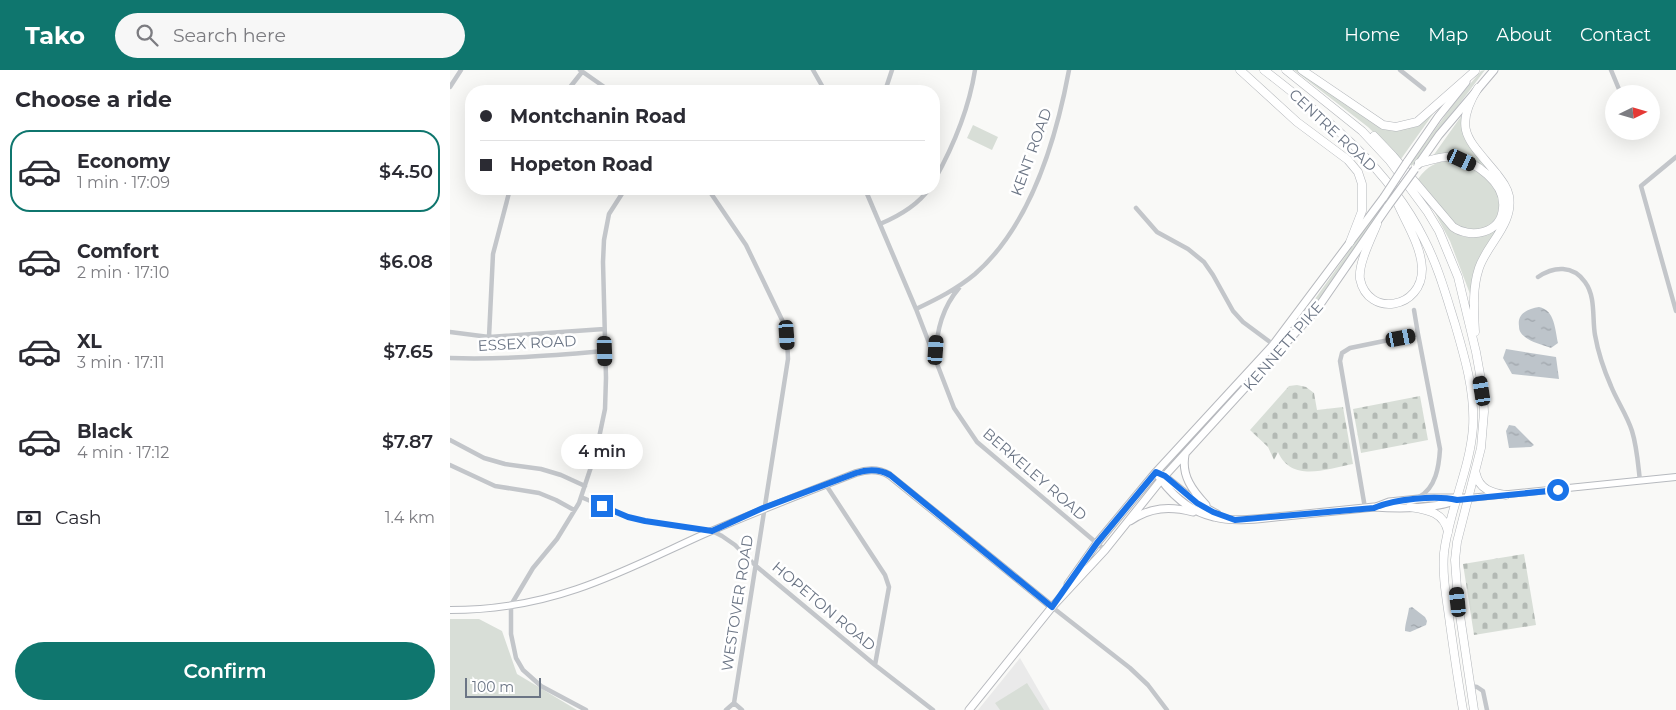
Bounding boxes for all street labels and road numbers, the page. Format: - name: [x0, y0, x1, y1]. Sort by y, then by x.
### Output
- street label: CENTRE ROAD: [1285, 85, 1381, 175]
- street label: KENT ROAD: [1006, 106, 1056, 198]
- street label: KENNETT PIKE: [1239, 297, 1327, 395]
- street label: ESSEX ROAD: [477, 331, 577, 355]
- street label: BERKELEY ROAD: [979, 424, 1091, 524]
- street label: WESTOVER ROAD: [717, 533, 757, 673]
- street label: HOPETON ROAD: [768, 557, 880, 655]

